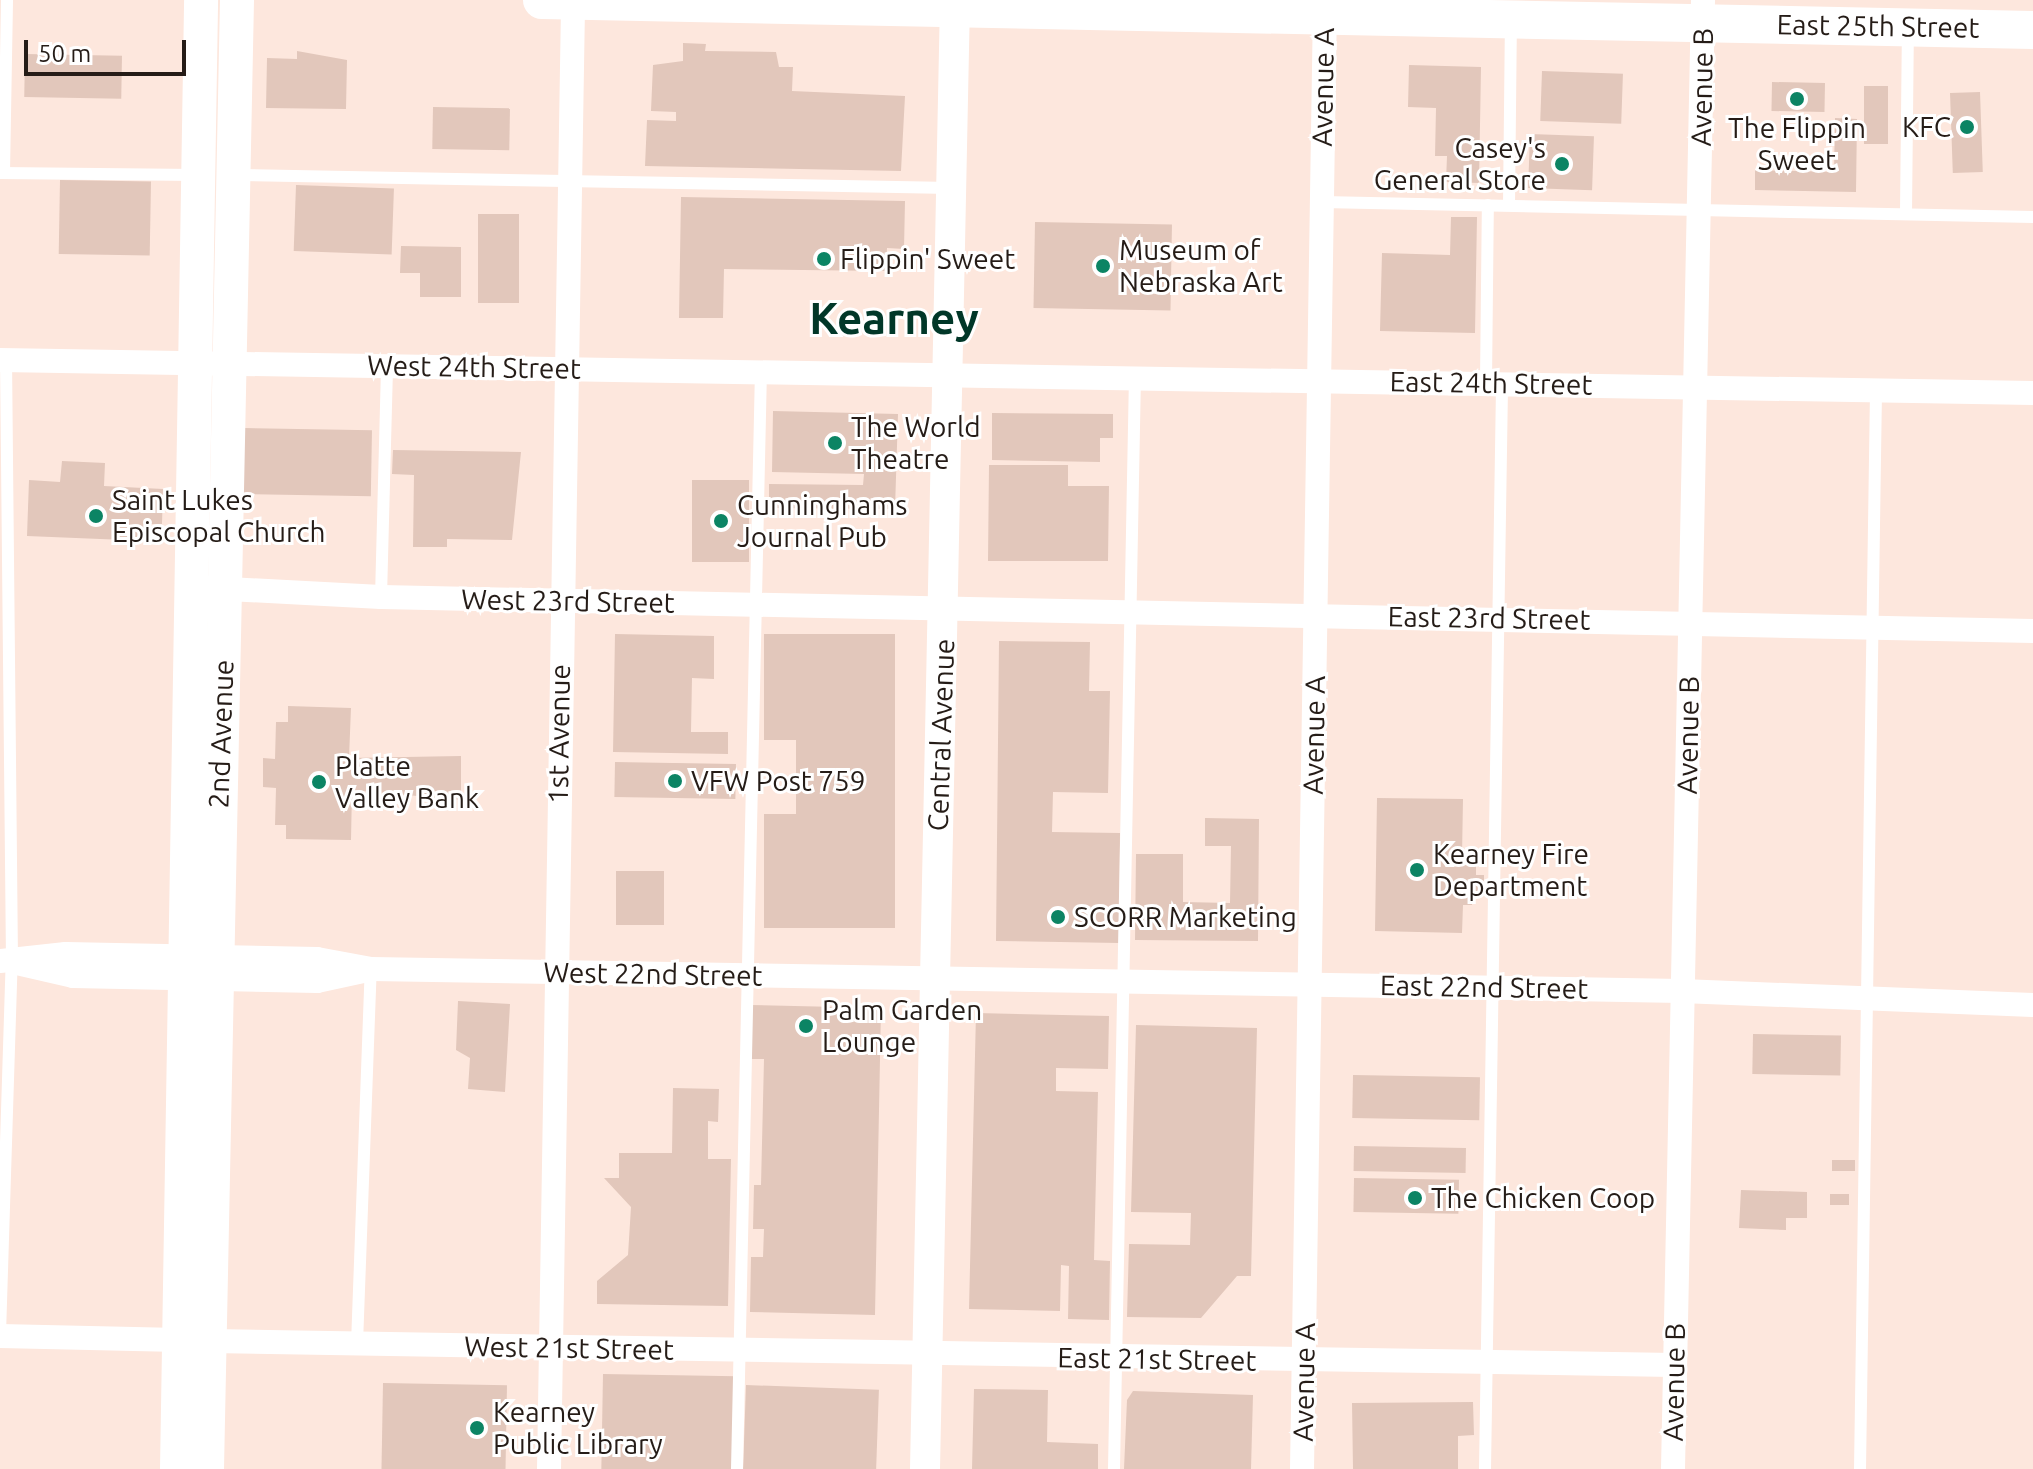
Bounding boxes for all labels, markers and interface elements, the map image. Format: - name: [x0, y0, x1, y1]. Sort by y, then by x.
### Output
- street label: East 25th Street: [1776, 7, 1980, 45]
- scale bar: [28, 24, 190, 74]
- street label: Avenue A: [1305, 27, 1341, 147]
- street label: Avenue B: [1684, 27, 1720, 147]
- text: 50 m: [38, 40, 91, 67]
- marker: The Flippin Sweet: [1788, 90, 1806, 108]
- place label: KFC: [1902, 110, 1951, 144]
- place label: The Flippin Sweet: [1728, 111, 1866, 177]
- marker: KFC: [1958, 118, 1976, 136]
- place label: Casey's General Store: [1374, 131, 1546, 197]
- marker: Casey's General Store: [1553, 155, 1571, 173]
- place label: Museum of Nebraska Art: [1119, 233, 1283, 299]
- place label: Flippin' Sweet: [840, 242, 1015, 276]
- marker: Flippin' Sweet: [815, 250, 833, 268]
- marker: Museum of Nebraska Art: [1094, 257, 1112, 275]
- district label: Kearney: [809, 292, 979, 344]
- street label: West 24th Street: [367, 348, 581, 386]
- street label: East 24th Street: [1389, 364, 1593, 402]
- place label: The World Theatre: [851, 410, 981, 476]
- marker: The World Theatre: [826, 434, 844, 452]
- place label: Saint Lukes Episcopal Church: [112, 483, 326, 549]
- place label: Cunninghams Journal Pub: [737, 488, 907, 554]
- marker: Saint Lukes Episcopal Church: [87, 507, 105, 525]
- marker: Cunninghams Journal Pub: [712, 512, 730, 530]
- street label: West 23rd Street: [461, 582, 675, 620]
- street label: East 23rd Street: [1387, 599, 1591, 637]
- street label: Central Avenue: [921, 638, 961, 832]
- street label: 2nd Avenue: [202, 659, 240, 809]
- street label: 1st Avenue: [541, 664, 577, 804]
- street label: Avenue A: [1296, 675, 1332, 795]
- street label: Avenue B: [1670, 675, 1706, 795]
- place label: Platte Valley Bank: [335, 749, 479, 815]
- place label: VFW Post 759: [691, 764, 866, 798]
- marker: VFW Post 759: [666, 772, 684, 790]
- marker: Platte Valley Bank: [310, 773, 328, 791]
- place label: Kearney Fire Department: [1433, 837, 1589, 903]
- marker: Kearney Fire Department: [1408, 861, 1426, 879]
- place label: SCORR Marketing: [1074, 900, 1297, 934]
- marker: SCORR Marketing: [1049, 908, 1067, 926]
- street label: West 22nd Street: [543, 955, 763, 993]
- street label: East 22nd Street: [1380, 968, 1588, 1006]
- place label: Palm Garden Lounge: [822, 993, 982, 1059]
- marker: Palm Garden Lounge: [797, 1017, 815, 1035]
- place label: The Chicken Coop: [1431, 1181, 1655, 1215]
- marker: The Chicken Coop: [1406, 1189, 1424, 1207]
- street label: Avenue A: [1286, 1322, 1322, 1442]
- street label: Avenue B: [1656, 1322, 1692, 1442]
- street label: West 21st Street: [464, 1329, 674, 1367]
- street label: East 21st Street: [1057, 1340, 1257, 1378]
- place label: Kearney Public Library: [493, 1395, 663, 1461]
- marker: Kearney Public Library: [468, 1419, 486, 1437]

